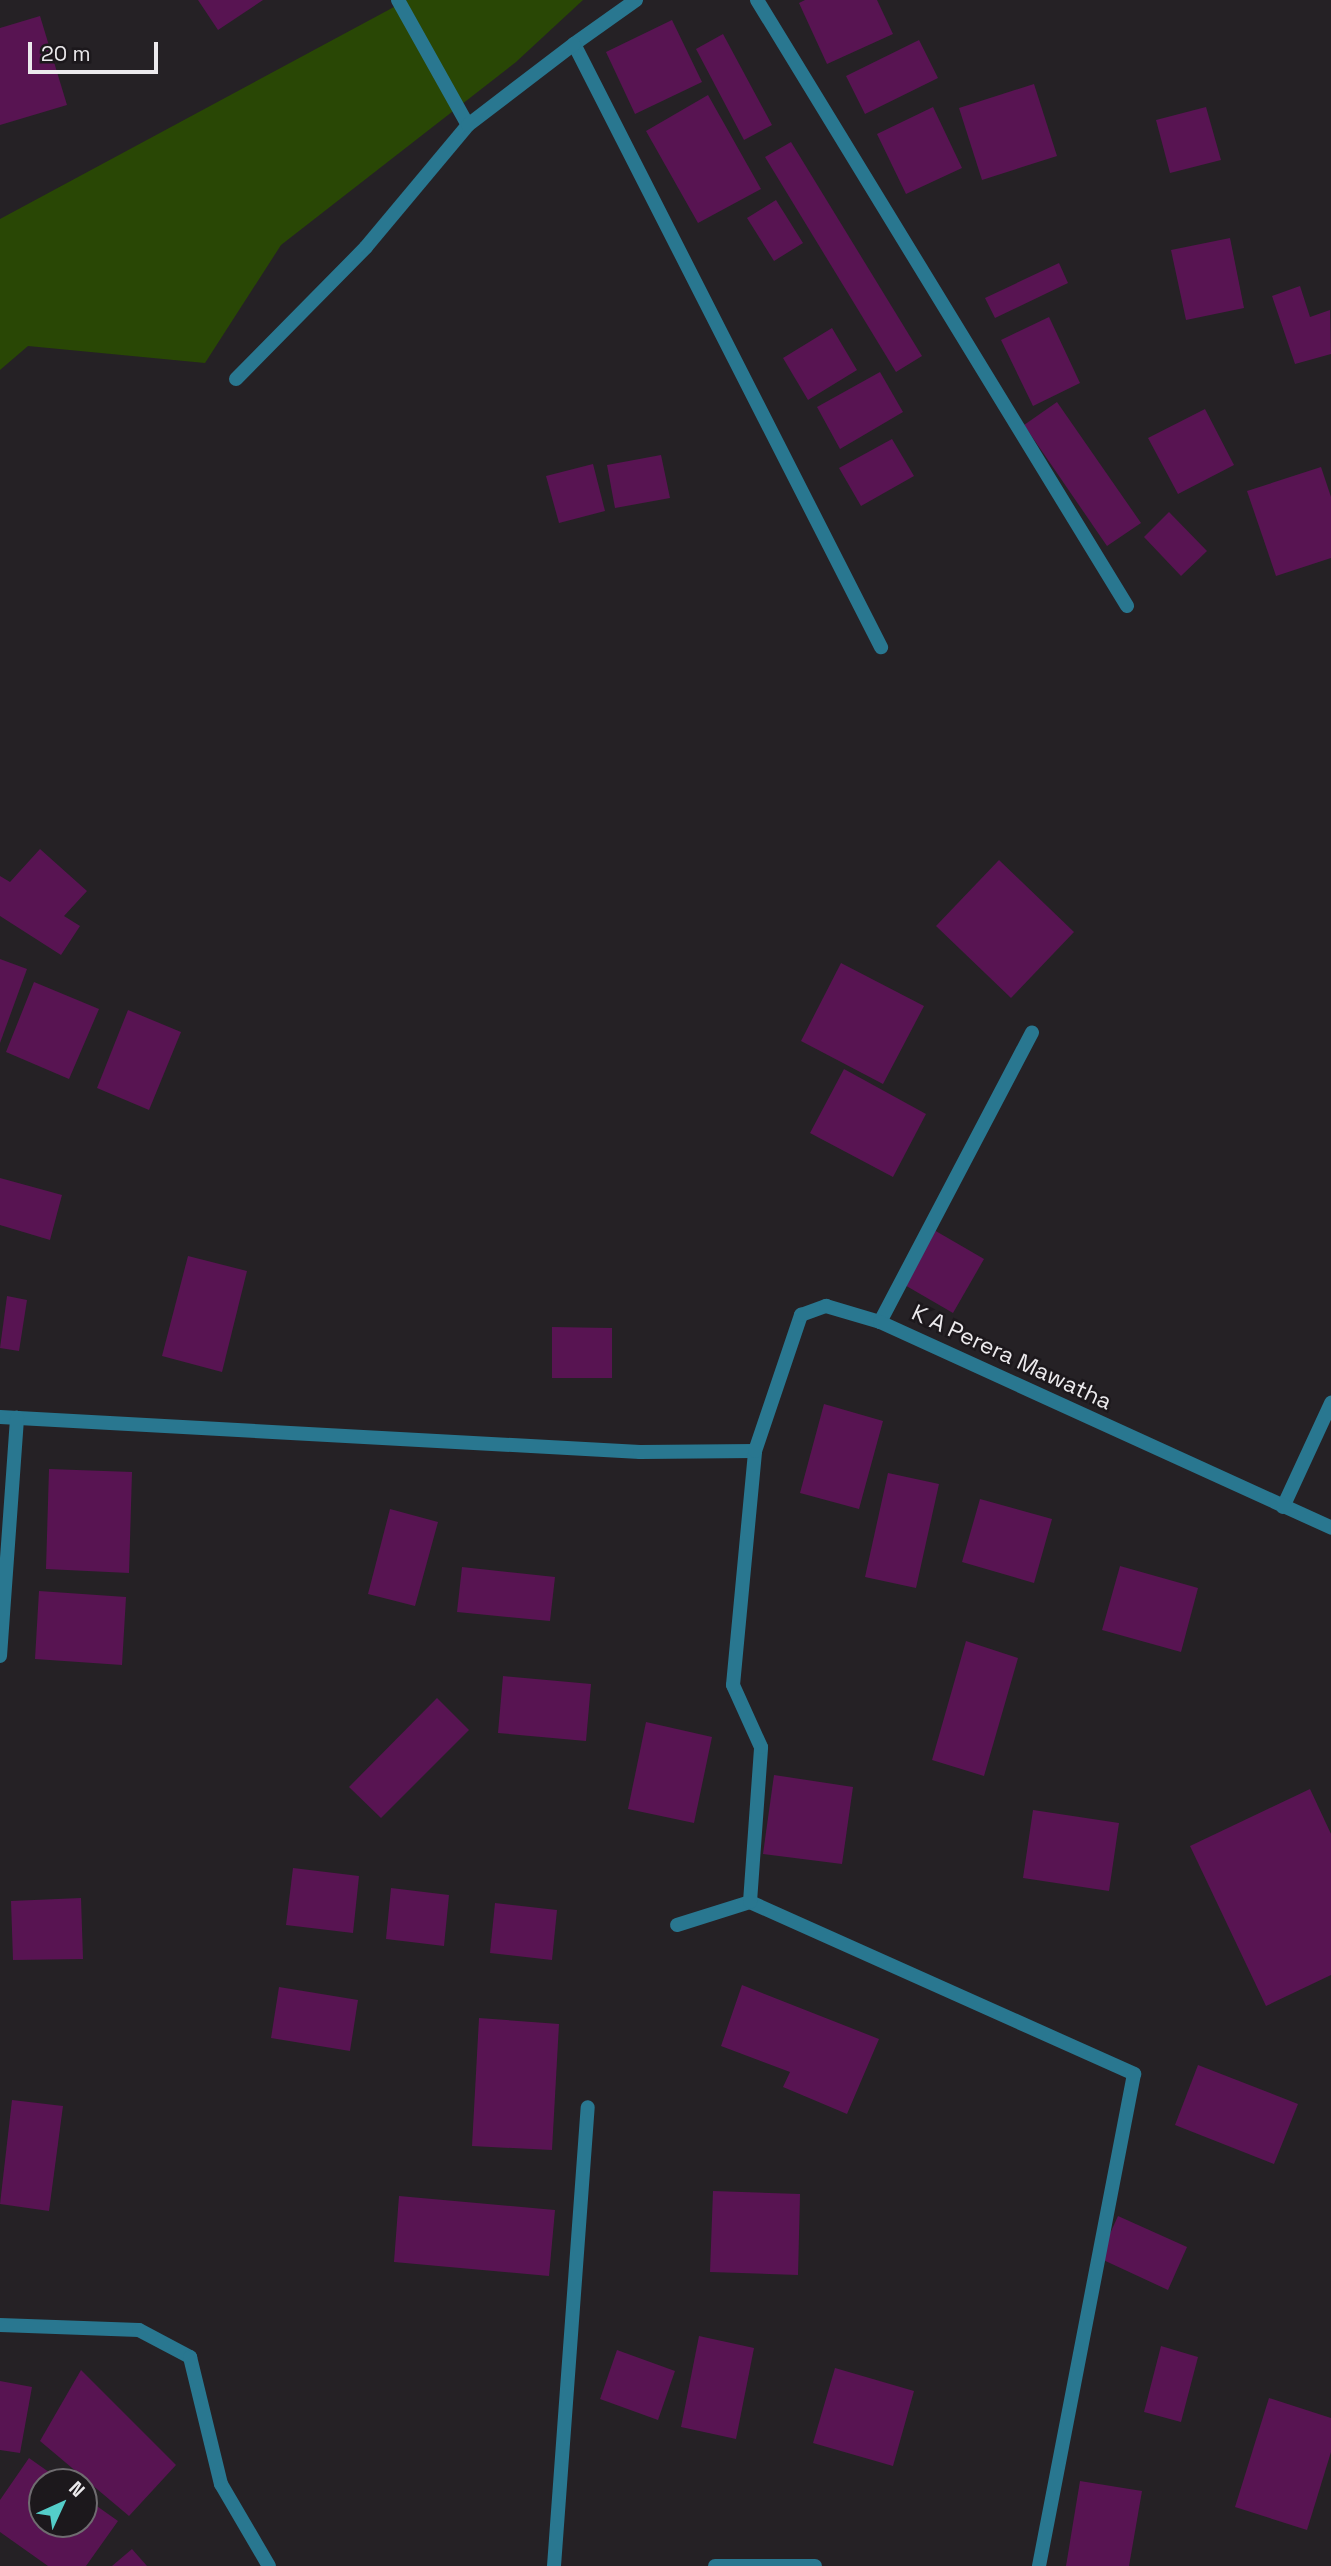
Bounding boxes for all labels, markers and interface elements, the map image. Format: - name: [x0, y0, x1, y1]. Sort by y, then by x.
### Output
- scale bar: [32, 28, 161, 72]
- text: 20 m: [41, 40, 91, 67]
- street label: K A Perera Mawatha: [907, 1298, 1117, 1416]
- north arrow: [28, 2468, 98, 2538]
- text: N: [63, 2476, 90, 2503]

